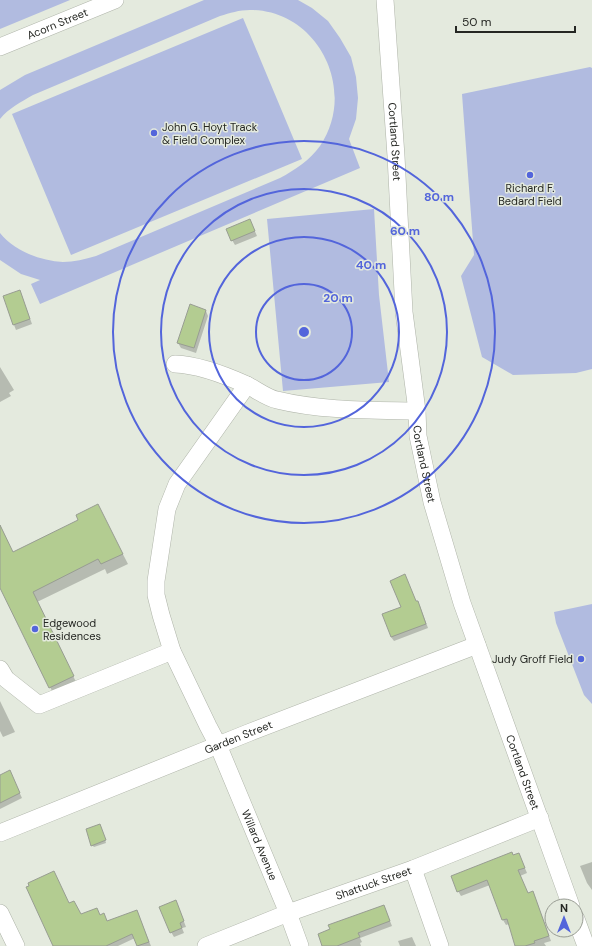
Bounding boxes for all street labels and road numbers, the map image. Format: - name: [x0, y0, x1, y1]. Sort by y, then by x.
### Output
- street label: Acorn Street: [25, 5, 90, 42]
- street label: Cortland Street: [385, 102, 404, 181]
- street label: Cortland Street: [411, 425, 439, 504]
- street label: Garden Street: [202, 717, 274, 757]
- street label: Cortland Street: [503, 733, 543, 811]
- street label: Willard Avenue: [239, 808, 281, 882]
- street label: Shattuck Street: [334, 863, 413, 903]

